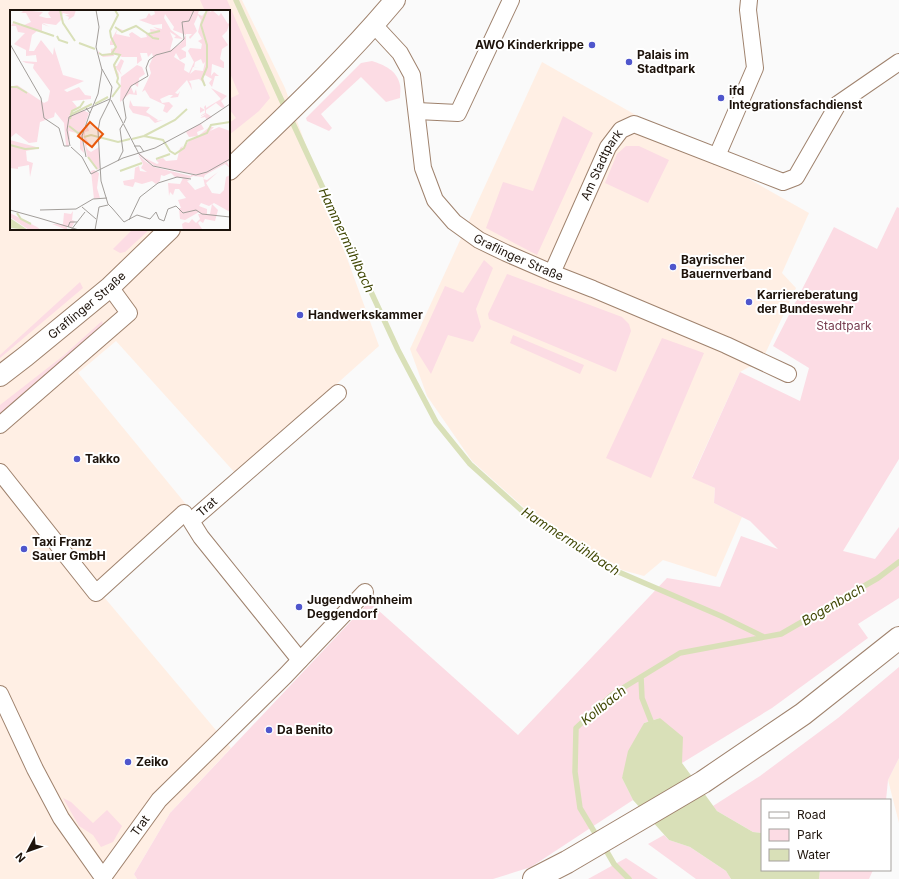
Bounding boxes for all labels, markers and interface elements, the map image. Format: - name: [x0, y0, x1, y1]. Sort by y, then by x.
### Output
- inset map: [10, 10, 230, 230]
- place label: AWO Kinderkrippe: [475, 37, 584, 52]
- marker: AWO Kinderkrippe: [587, 40, 597, 50]
- place label: Palais im Stadtpark: [637, 47, 695, 76]
- marker: Palais im Stadtpark: [624, 57, 634, 67]
- place label: ifd Integrationsfachdienst: [729, 83, 863, 112]
- marker: ifd Integrationsfachdienst: [716, 93, 726, 103]
- street label: Am Stadtpark: [577, 126, 626, 203]
- water label: Hammermühlbach: [316, 185, 378, 295]
- street label: Graflinger Straße: [470, 230, 566, 284]
- place label: Bayrischer Bauernverband: [681, 252, 772, 281]
- marker: Bayrischer Bauernverband: [668, 262, 678, 272]
- street label: Graflinger Straße: [45, 268, 129, 342]
- place label: Karriereberatung der Bundeswehr: [757, 287, 858, 316]
- marker: Karriereberatung der Bundeswehr: [744, 297, 754, 307]
- place label: Handwerkskammer: [308, 307, 423, 322]
- marker: Handwerkskammer: [295, 310, 305, 320]
- park label: Stadtpark: [816, 318, 872, 333]
- place label: Takko: [85, 451, 120, 466]
- marker: Takko: [72, 454, 82, 464]
- street label: Trat: [193, 494, 220, 520]
- water label: Hammermühlbach: [519, 503, 623, 579]
- place label: Taxi Franz Sauer GmbH: [32, 534, 106, 563]
- marker: Taxi Franz Sauer GmbH: [19, 544, 29, 554]
- water label: Bogenbach: [798, 579, 868, 629]
- place label: Jugendwohnheim Deggendorf: [307, 592, 412, 621]
- marker: Jugendwohnheim Deggendorf: [294, 602, 304, 612]
- water label: Kollbach: [577, 682, 629, 728]
- place label: Da Benito: [277, 722, 333, 737]
- marker: Da Benito: [264, 725, 274, 735]
- place label: Zeiko: [136, 754, 168, 769]
- marker: Zeiko: [123, 757, 133, 767]
- legend: [761, 799, 891, 871]
- text: Road: [797, 807, 826, 822]
- street label: Trat: [127, 812, 153, 839]
- text: Park: [797, 827, 823, 842]
- north arrow: [8, 831, 48, 871]
- text: Water: [797, 847, 831, 862]
- text: N: [12, 850, 28, 865]

